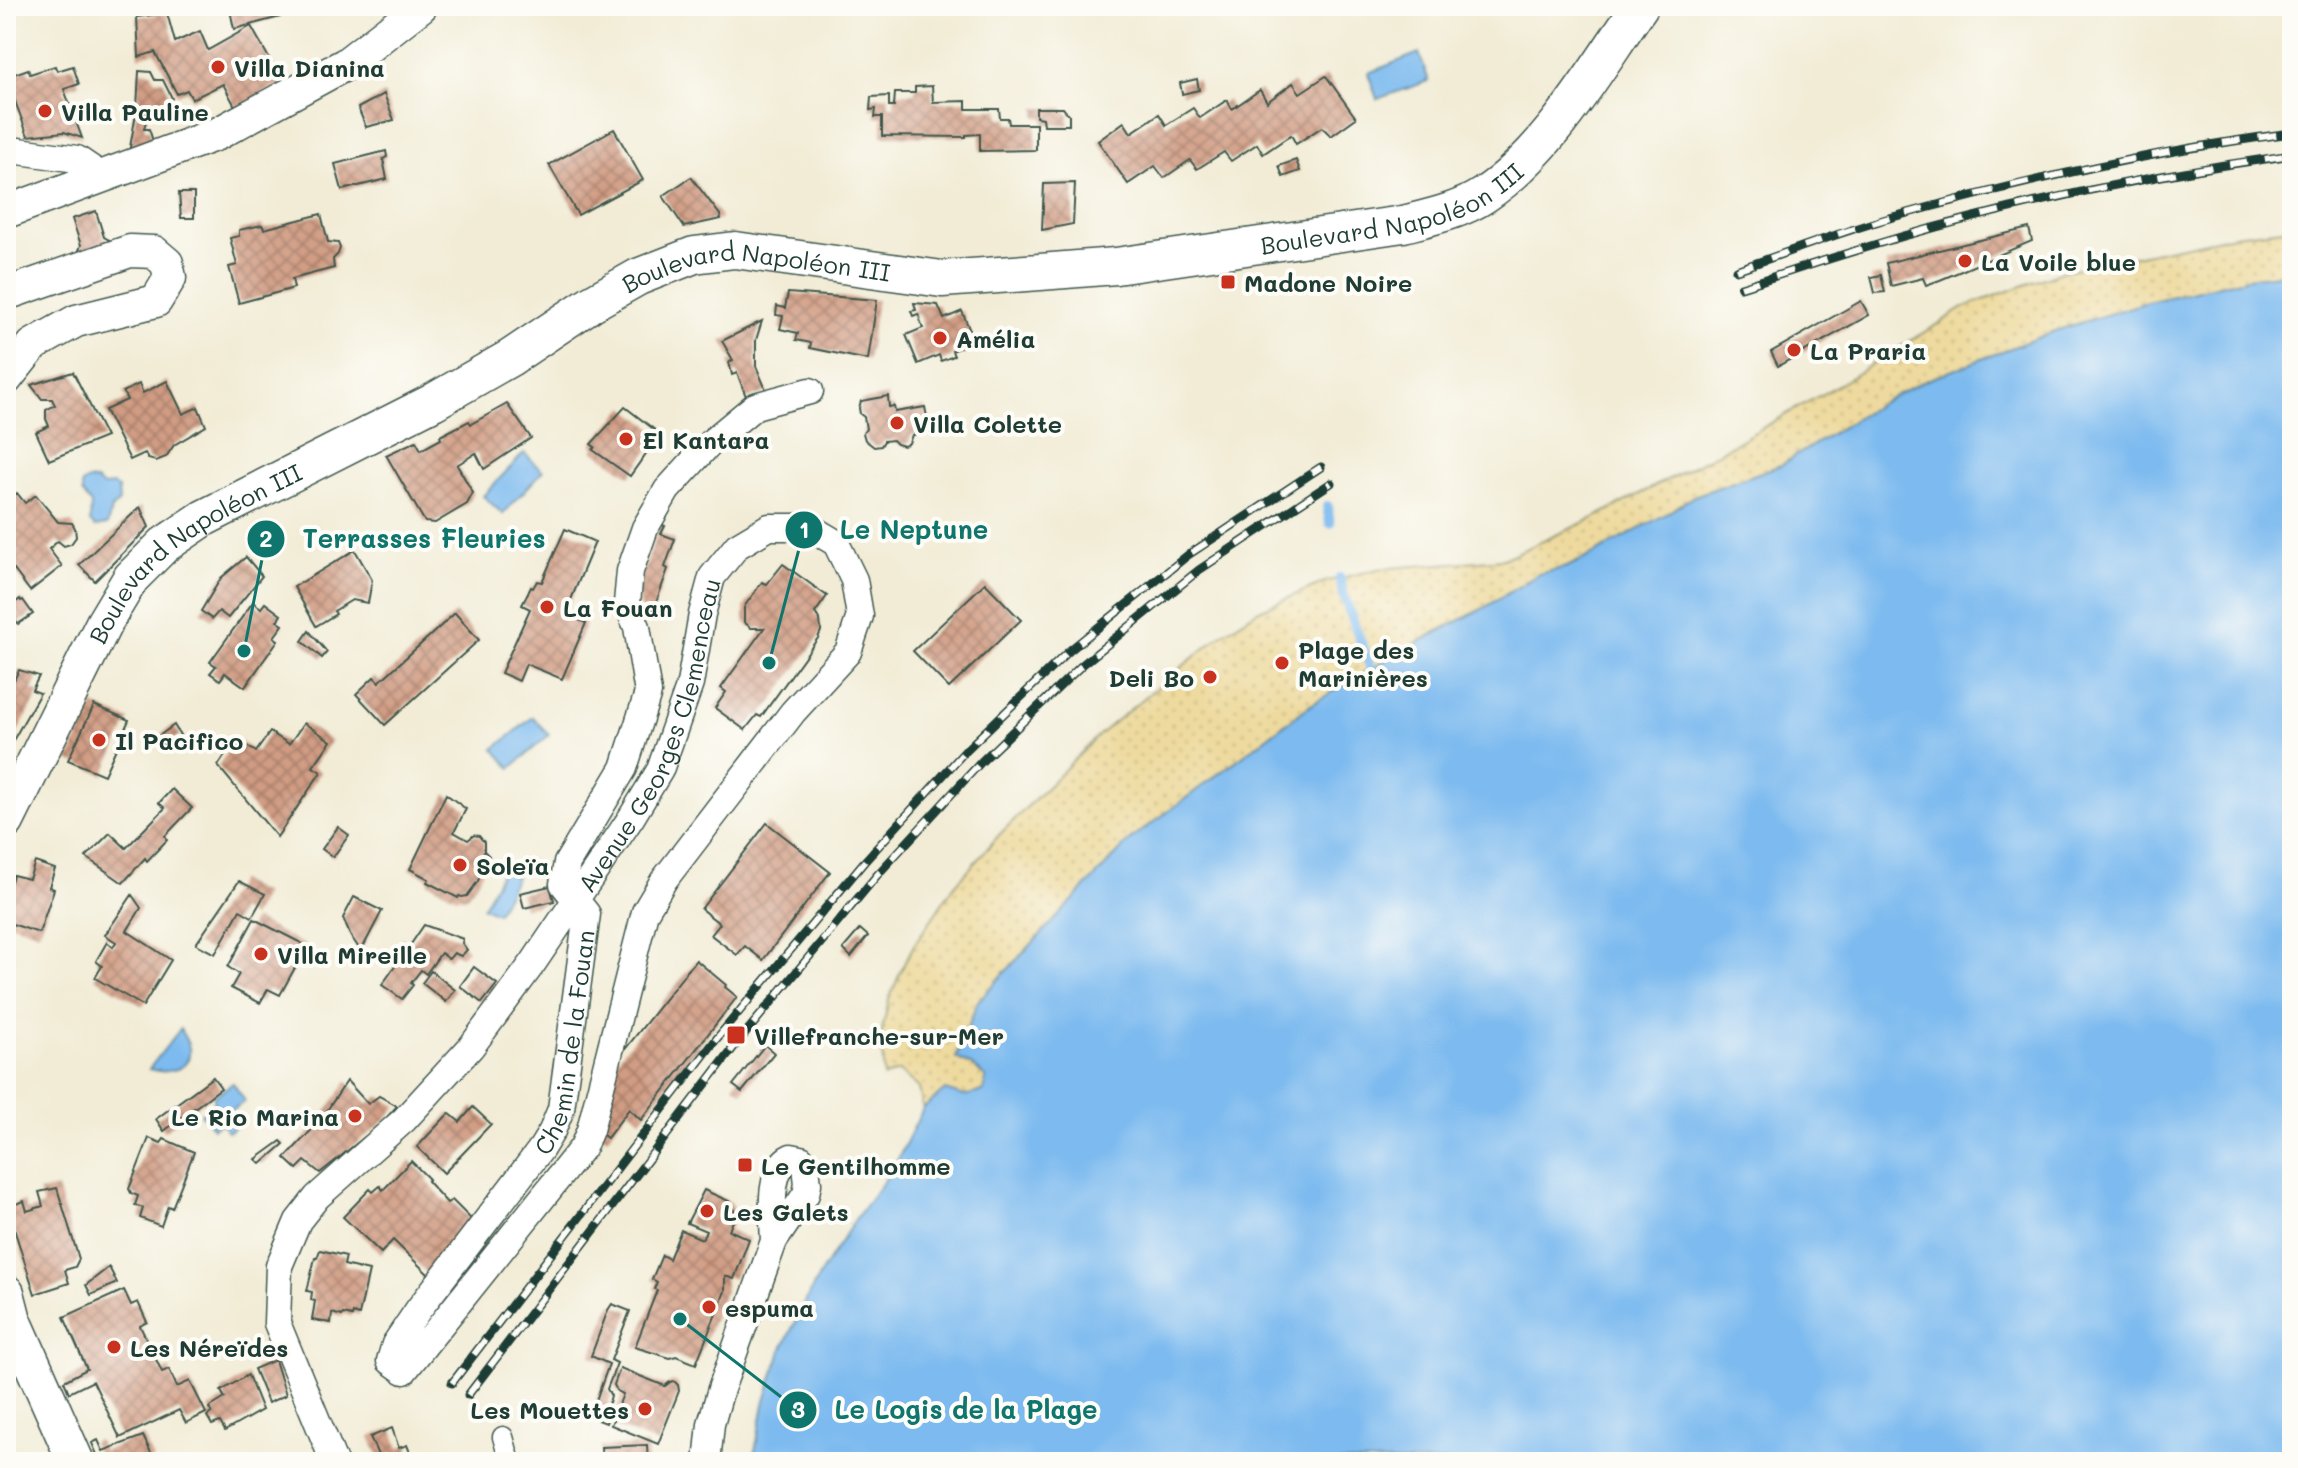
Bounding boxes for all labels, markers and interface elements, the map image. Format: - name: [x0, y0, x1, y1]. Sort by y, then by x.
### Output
- place label: Villa Dianina: [234, 52, 385, 83]
- marker: Villa Dianina: [209, 58, 227, 76]
- place label: Villa Pauline: [61, 96, 209, 127]
- marker: Villa Pauline: [36, 102, 54, 120]
- street label: Boulevard Napoléon III: [1258, 156, 1529, 260]
- street label: Boulevard Napoléon III: [616, 235, 892, 299]
- place label: La Voile blue: [1981, 246, 2136, 277]
- marker: La Voile blue: [1956, 252, 1974, 270]
- place label: Madone Noire: [1244, 267, 1412, 298]
- marker: Madone Noire: [1219, 273, 1237, 291]
- place label: Amélia: [956, 323, 1035, 354]
- marker: Amélia: [931, 329, 949, 347]
- place label: La Praria: [1810, 335, 1926, 366]
- marker: La Praria: [1785, 341, 1803, 359]
- place label: Villa Colette: [913, 408, 1062, 439]
- marker: Villa Colette: [888, 414, 906, 432]
- place label: El Kantara: [642, 424, 769, 455]
- marker: El Kantara: [617, 430, 635, 448]
- street label: Boulevard Napoléon III: [81, 456, 307, 648]
- callout: Le Neptune: [784, 505, 1005, 555]
- text: Le Neptune: [840, 512, 988, 546]
- text: 1: [799, 513, 809, 544]
- callout: Terrasses Fleuries: [246, 514, 561, 564]
- text: Terrasses Fleuries: [302, 521, 546, 555]
- text: 2: [259, 522, 273, 553]
- street label: Avenue Georges Clemenceau: [570, 575, 726, 898]
- place label: La Fouan: [563, 592, 673, 623]
- marker: La Fouan: [538, 598, 556, 616]
- place label: Plage des Marinières: [1298, 634, 1428, 693]
- marker: Plage des Marinières: [1273, 654, 1291, 672]
- place label: Deli Bo: [1109, 662, 1194, 693]
- marker: Deli Bo: [1201, 668, 1219, 686]
- place label: Il Pacifico: [115, 725, 243, 756]
- marker: Il Pacifico: [90, 731, 108, 749]
- place label: Soleïa: [476, 850, 550, 881]
- marker: Soleïa: [451, 856, 469, 874]
- street label: Chemin de la Fouan: [526, 928, 600, 1160]
- place label: Villa Mireille: [277, 939, 427, 970]
- marker: Villa Mireille: [252, 945, 270, 963]
- place label: Villefranche-sur-Mer: [754, 1020, 1004, 1051]
- marker: Villefranche-sur-Mer: [725, 1024, 747, 1046]
- place label: Le Rio Marina: [171, 1101, 339, 1132]
- marker: Le Rio Marina: [346, 1107, 364, 1125]
- place label: Le Gentilhomme: [761, 1150, 951, 1181]
- marker: Le Gentilhomme: [736, 1156, 754, 1174]
- place label: Les Galets: [723, 1196, 849, 1227]
- marker: Les Galets: [698, 1202, 716, 1220]
- place label: espuma: [725, 1292, 814, 1323]
- marker: espuma: [700, 1298, 718, 1316]
- place label: Les Néreïdes: [130, 1332, 288, 1363]
- marker: Les Néreïdes: [105, 1338, 123, 1356]
- callout: Le Logis de la Plage: [778, 1385, 1113, 1435]
- text: Le Logis de la Plage: [835, 1392, 1097, 1426]
- text: 3: [791, 1393, 805, 1424]
- place label: Les Mouettes: [470, 1394, 629, 1425]
- marker: Les Mouettes: [636, 1400, 654, 1418]

